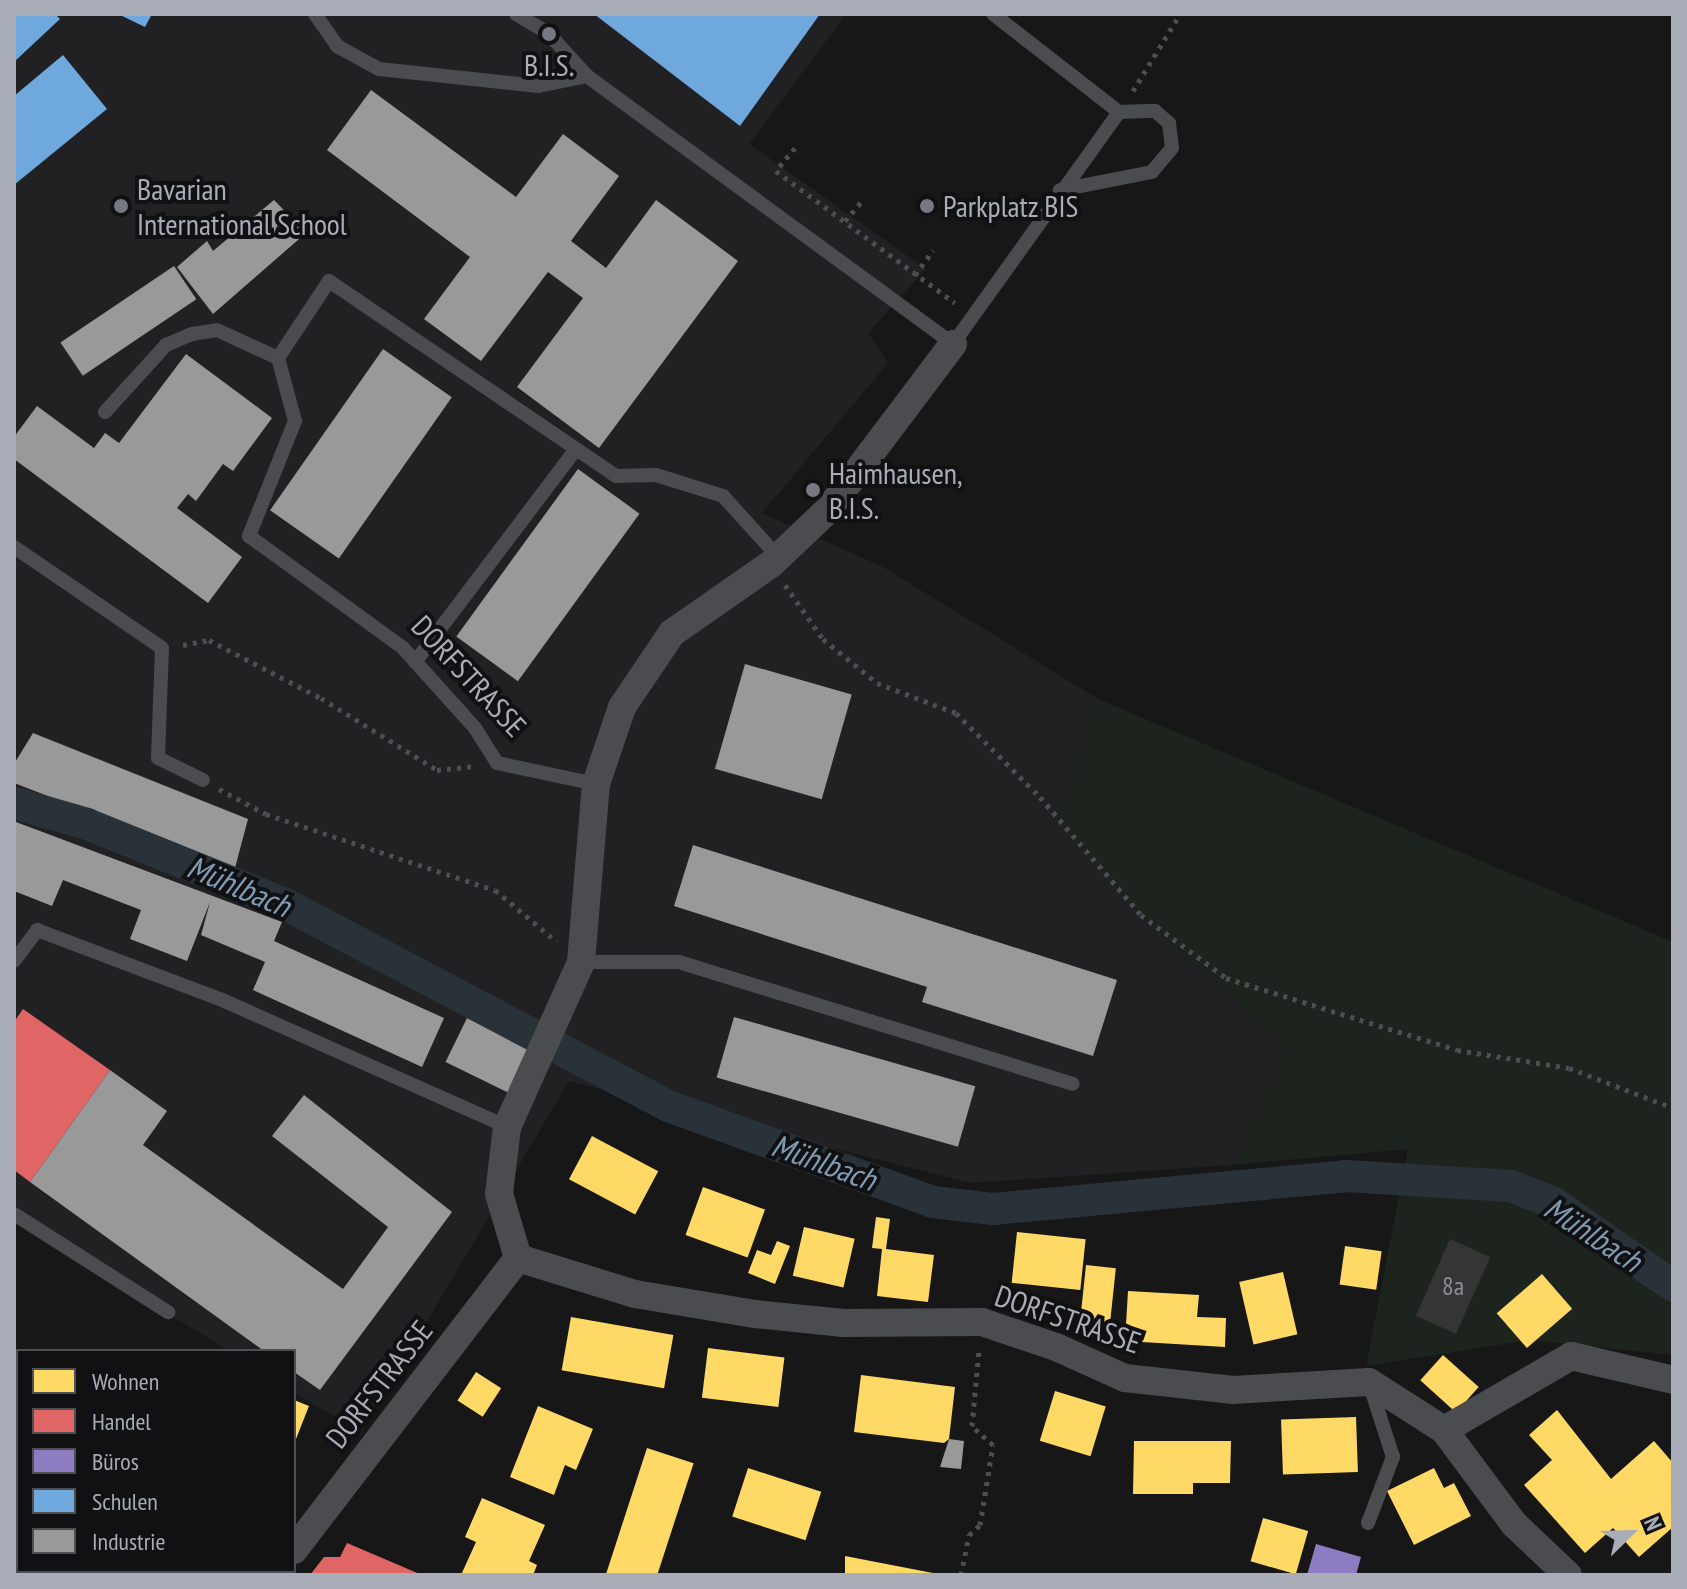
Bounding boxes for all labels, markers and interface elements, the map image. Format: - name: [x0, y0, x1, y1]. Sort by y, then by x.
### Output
- marker: B.I.S.: [540, 25, 558, 43]
- place label: B.I.S.: [524, 47, 574, 83]
- place label: Bavarian International School: [137, 171, 347, 242]
- place label: Parkplatz BIS: [943, 188, 1079, 224]
- marker: Bavarian International School: [112, 197, 130, 215]
- marker: Parkplatz BIS: [918, 197, 936, 215]
- place label: Haimhausen, B.I.S.: [829, 455, 963, 526]
- marker: Haimhausen, B.I.S.: [804, 481, 822, 499]
- street label: DORFSTRASSE: [404, 608, 534, 744]
- water label: Mühlbach: [182, 847, 296, 925]
- water label: Mühlbach: [767, 1125, 881, 1199]
- water label: Mühlbach: [1537, 1188, 1649, 1280]
- house number: 8a: [1442, 1270, 1464, 1302]
- street label: DORFSTRASSE: [990, 1277, 1146, 1361]
- street label: DORFSTRASSE: [318, 1313, 440, 1455]
- legend: [16, 1349, 296, 1573]
- text: Wohnen: [92, 1366, 159, 1397]
- text: Handel: [92, 1406, 151, 1437]
- text: Büros: [92, 1446, 139, 1477]
- text: Schulen: [92, 1486, 158, 1517]
- north arrow: [1591, 1493, 1671, 1573]
- text: N: [1638, 1513, 1668, 1535]
- text: Industrie: [92, 1526, 165, 1557]

